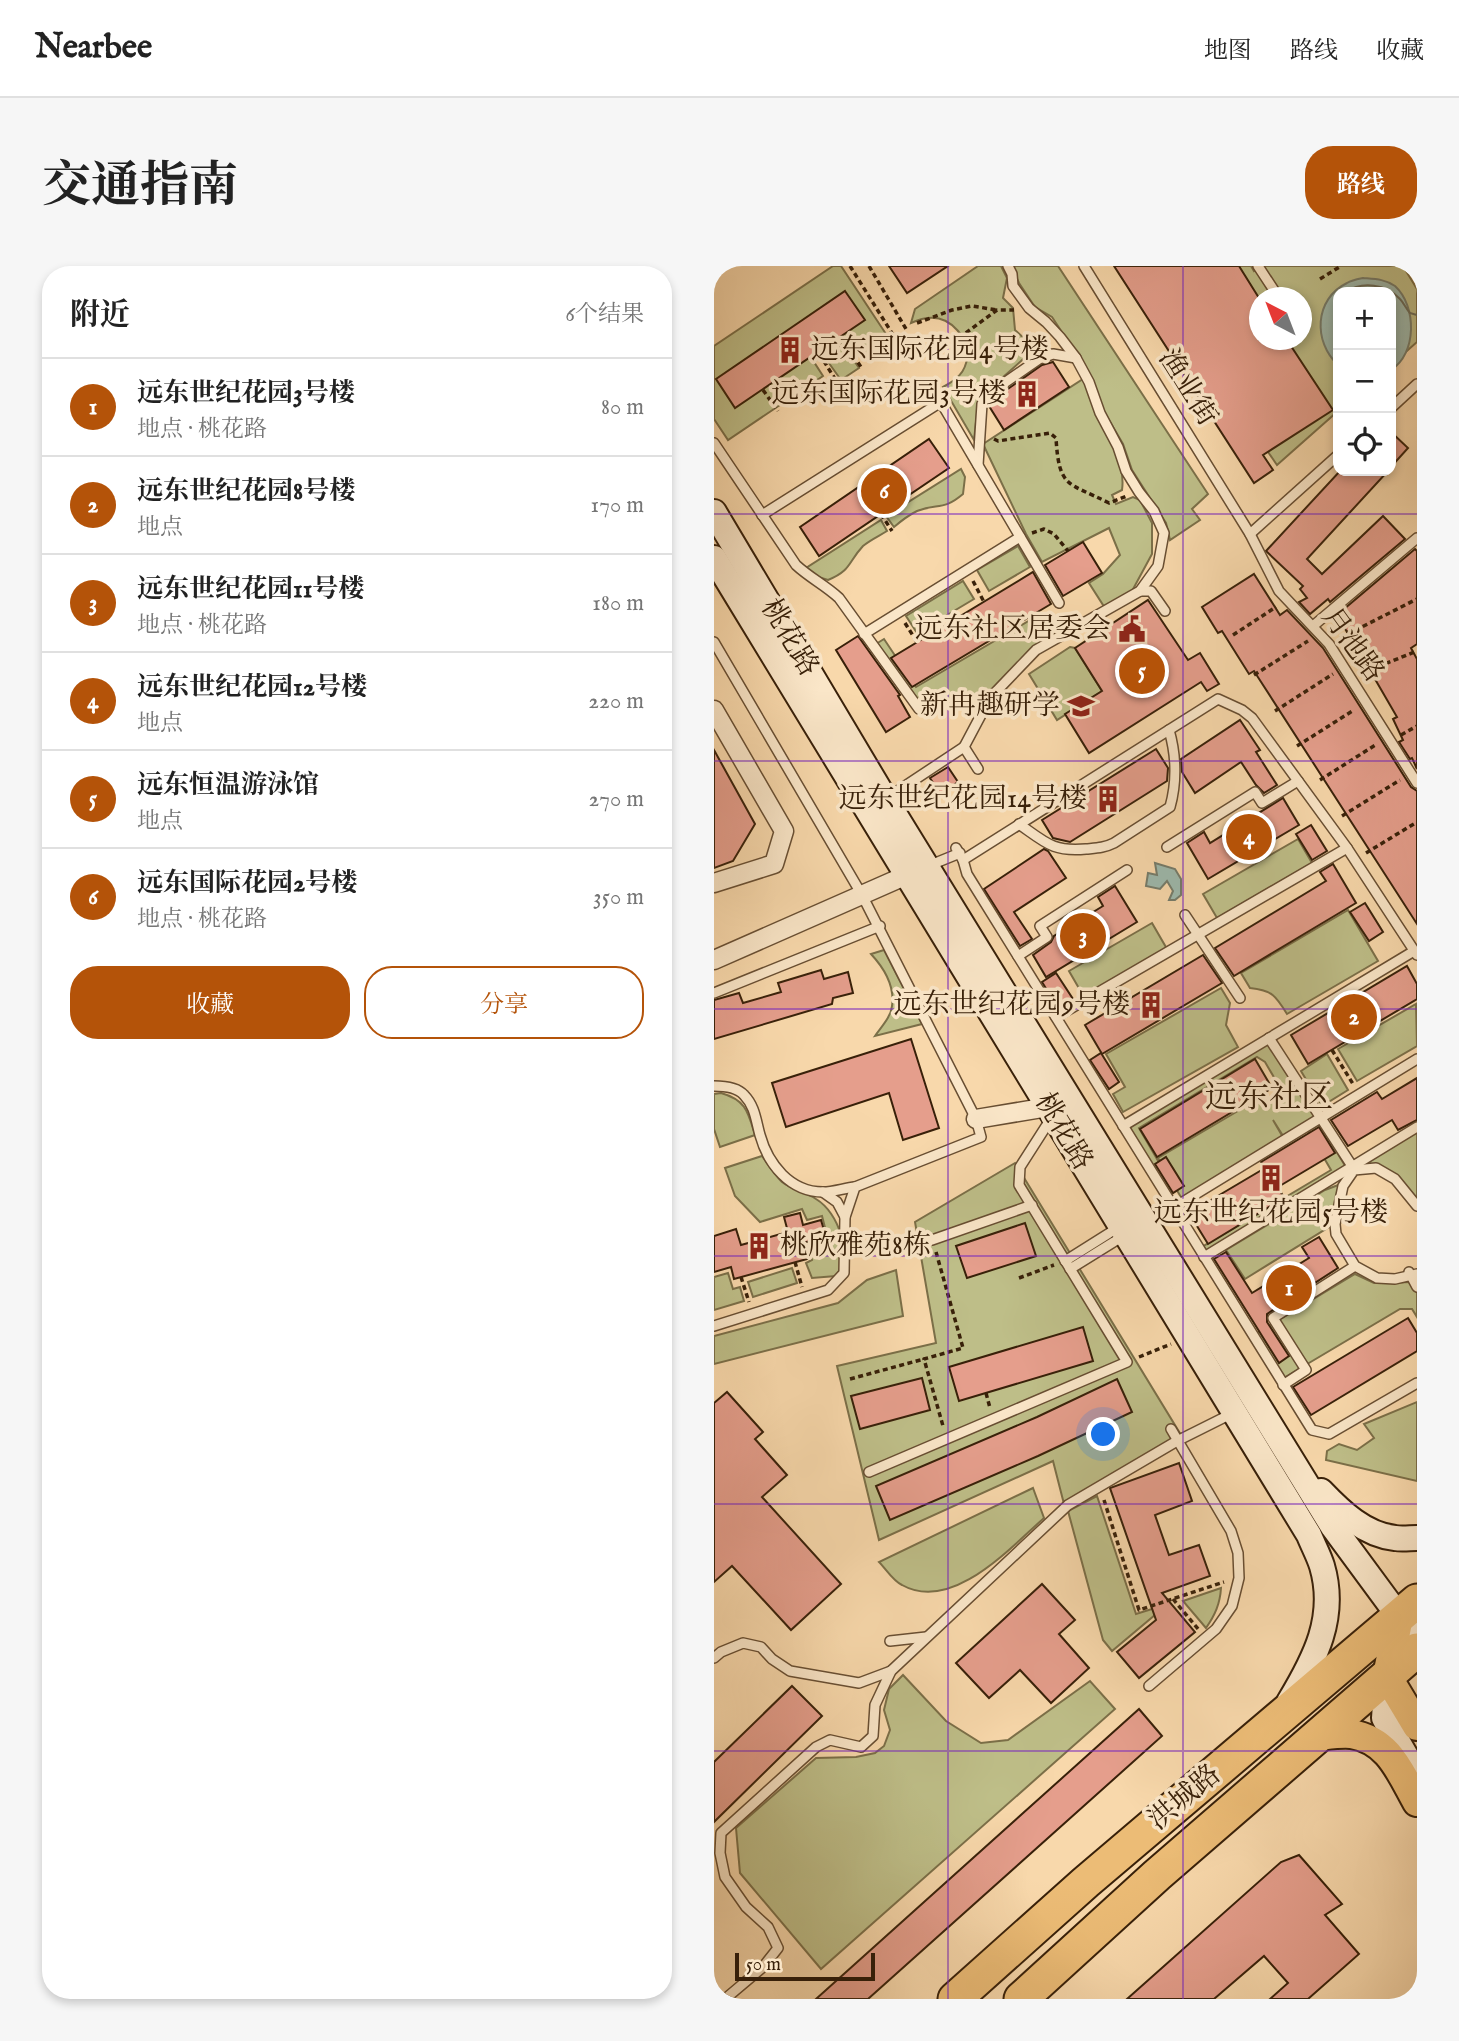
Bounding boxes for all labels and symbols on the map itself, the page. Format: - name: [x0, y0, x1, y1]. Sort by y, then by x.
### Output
- north arrow: [1249, 287, 1312, 350]
- place label: 远东国际花园4号楼: [811, 333, 1049, 368]
- building icon: 远东国际花园4号楼: [775, 335, 805, 365]
- street label: 渔业街: [1150, 343, 1224, 433]
- place label: 远东国际花园3号楼: [772, 377, 1006, 412]
- building icon: 远东国际花园3号楼: [1012, 379, 1042, 409]
- pin: 6: [861, 465, 907, 517]
- street label: 桃花路: [752, 593, 826, 683]
- street label: 月池路: [1313, 601, 1391, 689]
- place label: 远东社区居委会: [915, 612, 1111, 647]
- public building icon: 远东社区居委会: [1117, 614, 1147, 644]
- pin: 5: [1119, 645, 1165, 697]
- place label: 新冉趣研学: [920, 689, 1060, 724]
- school or university icon: 新冉趣研学: [1066, 691, 1096, 721]
- place label: 远东世纪花园14号楼: [839, 782, 1087, 817]
- building icon: 远东世纪花园14号楼: [1093, 784, 1123, 814]
- pin: 4: [1226, 811, 1272, 863]
- pin: 3: [1060, 910, 1106, 962]
- place label: 远东世纪花园9号楼: [894, 988, 1130, 1023]
- building icon: 远东世纪花园9号楼: [1136, 990, 1166, 1020]
- pin: 2: [1331, 991, 1377, 1043]
- district label: 远东社区: [1205, 1078, 1333, 1119]
- street label: 桃花路: [1026, 1087, 1100, 1177]
- building icon: 远东世纪花园5号楼: [1256, 1163, 1286, 1193]
- place label: 远东世纪花园5号楼: [1154, 1196, 1388, 1231]
- place label: 桃欣雅苑8栋: [780, 1229, 931, 1264]
- building icon: 桃欣雅苑8栋: [744, 1231, 774, 1261]
- pin: 1: [1266, 1262, 1312, 1314]
- your location: [1086, 1417, 1120, 1451]
- street label: 洪城路: [1142, 1758, 1228, 1838]
- scale bar: [735, 1950, 875, 1982]

